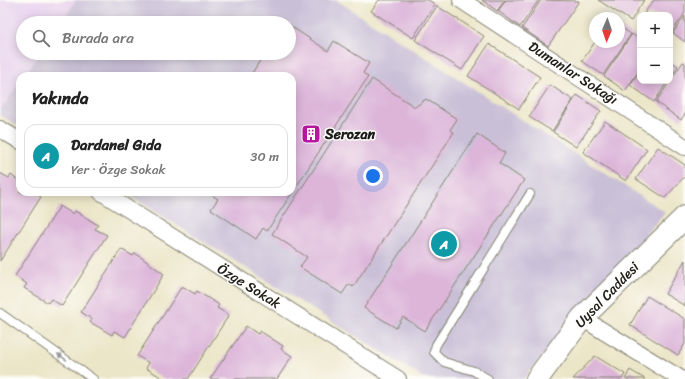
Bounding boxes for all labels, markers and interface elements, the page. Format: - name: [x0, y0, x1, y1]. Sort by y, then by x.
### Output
- north arrow: [589, 12, 625, 48]
- map controls: [637, 12, 673, 84]
- button: +: [637, 12, 673, 48]
- search box: [16, 16, 296, 60]
- text: Burada ara: [62, 25, 134, 51]
- icon: search: [30, 27, 52, 49]
- street label: Dumanlar Sokağı: [523, 34, 623, 112]
- button: −: [637, 48, 673, 84]
- text: Yakında: [32, 83, 88, 113]
- place label: Serozan: [324, 122, 376, 147]
- building icon: Serozan: [300, 123, 322, 145]
- text: Dardanel Gıda: [71, 132, 162, 158]
- text: A: [42, 145, 50, 168]
- text: 30 m: [250, 145, 279, 168]
- text: Yer · Özge Sokak: [71, 158, 165, 181]
- your location: [363, 166, 383, 186]
- pin: A: [431, 229, 457, 259]
- street label: Uysal Caddesi: [569, 255, 646, 334]
- street label: Özge Sokak: [212, 256, 286, 316]
- one-way arrow: [56, 353, 67, 361]

